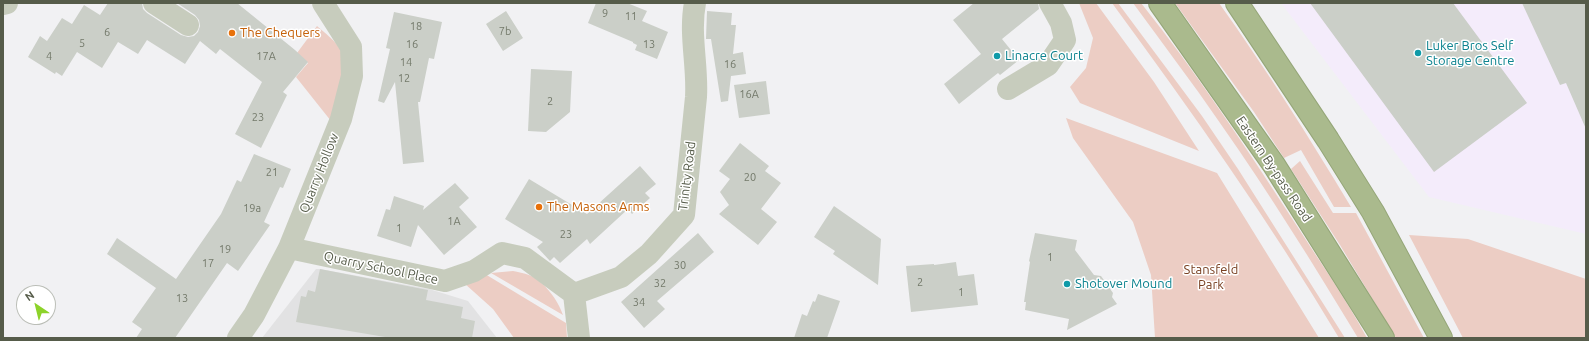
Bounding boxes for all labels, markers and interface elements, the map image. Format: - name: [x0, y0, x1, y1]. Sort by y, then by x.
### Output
- house number: 9: [602, 6, 608, 20]
- house number: 11: [625, 9, 637, 23]
- house number: 18: [410, 19, 422, 33]
- house number: 7b: [499, 24, 511, 38]
- house number: 6: [104, 25, 110, 39]
- place label: The Chequers: [240, 25, 320, 41]
- marker: The Chequers: [227, 28, 237, 38]
- house number: 5: [79, 36, 85, 50]
- house number: 16: [406, 37, 418, 51]
- house number: 13: [643, 37, 655, 51]
- place label: Luker Bros Self Storage Centre: [1426, 38, 1514, 69]
- place label: Linacre Court: [1005, 48, 1083, 64]
- marker: Luker Bros Self Storage Centre: [1413, 48, 1423, 58]
- house number: 4: [46, 49, 52, 63]
- house number: 17A: [256, 49, 276, 63]
- marker: Linacre Court: [992, 51, 1002, 61]
- house number: 14: [400, 55, 412, 69]
- house number: 16: [724, 57, 736, 71]
- house number: 12: [398, 71, 410, 85]
- house number: 16A: [739, 87, 759, 101]
- house number: 2: [547, 94, 553, 108]
- house number: 23: [252, 110, 264, 124]
- street label: Eastern By-pass Road: [1233, 113, 1315, 225]
- street label: Quarry Hollow: [296, 131, 342, 215]
- street label: Trinity Road: [675, 140, 699, 212]
- house number: 21: [266, 165, 278, 179]
- house number: 20: [744, 170, 756, 184]
- place label: The Masons Arms: [547, 199, 649, 215]
- house number: 19a: [243, 201, 261, 215]
- marker: The Masons Arms: [534, 202, 544, 212]
- house number: 1A: [447, 214, 461, 228]
- house number: 1: [396, 221, 402, 235]
- house number: 23: [560, 227, 572, 241]
- house number: 19: [219, 242, 231, 256]
- street label: Quarry School Place: [322, 248, 440, 288]
- house number: 1: [1047, 250, 1053, 264]
- house number: 17: [202, 256, 214, 270]
- house number: 30: [674, 258, 686, 272]
- park label: Stansfeld Park: [1184, 262, 1238, 293]
- house number: 2: [917, 275, 923, 289]
- house number: 32: [654, 276, 666, 290]
- place label: Shotover Mound: [1075, 276, 1172, 292]
- marker: Shotover Mound: [1062, 279, 1072, 289]
- north arrow: [16, 285, 56, 325]
- house number: 1: [958, 285, 964, 299]
- text: N: [23, 289, 36, 303]
- house number: 13: [176, 291, 188, 305]
- house number: 34: [633, 295, 645, 309]

